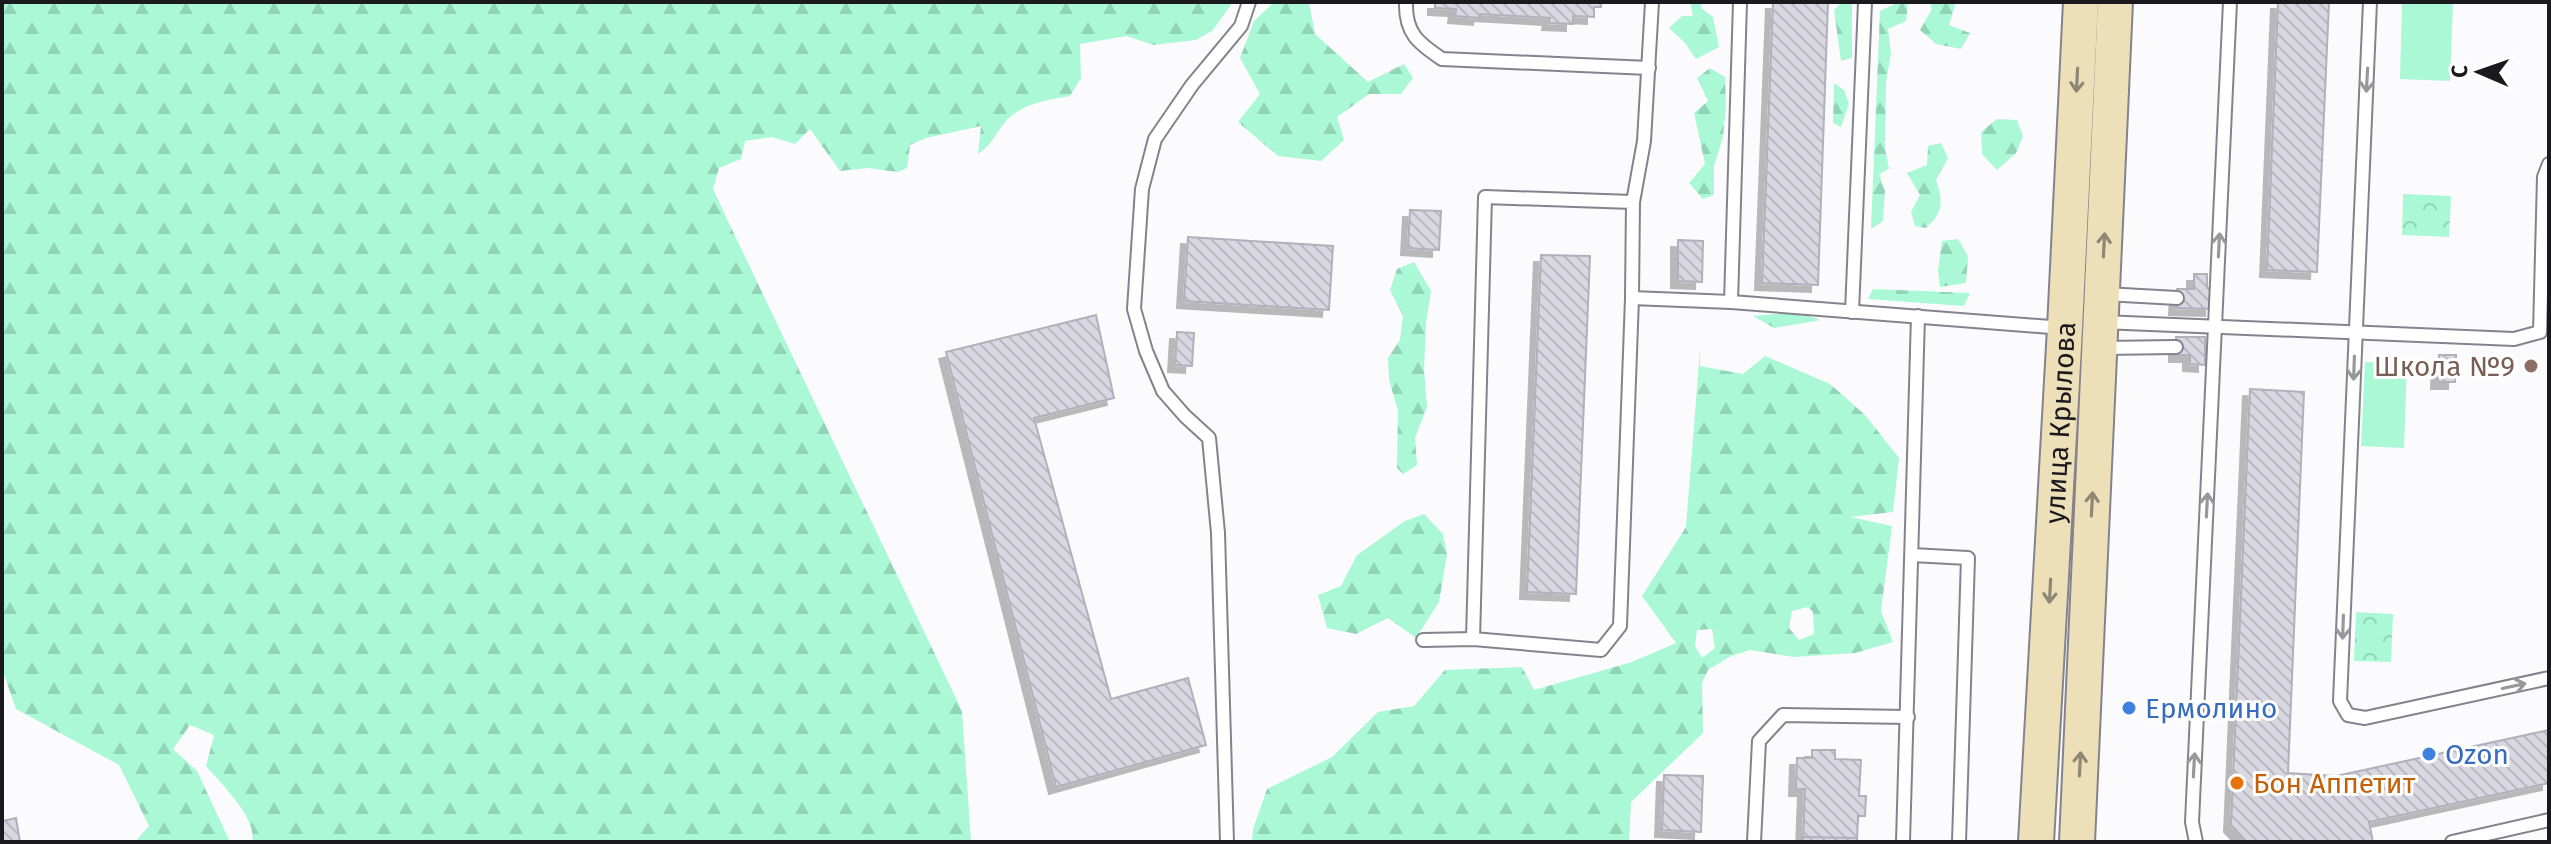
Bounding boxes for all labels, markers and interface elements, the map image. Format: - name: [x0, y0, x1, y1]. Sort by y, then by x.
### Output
- north arrow: [2439, 32, 2519, 112]
- text: С: [2446, 64, 2473, 78]
- one-way arrow: [2069, 66, 2084, 93]
- one-way arrow: [2359, 66, 2374, 93]
- one-way arrow: [2097, 232, 2112, 259]
- one-way arrow: [2211, 232, 2226, 259]
- street label: улица Крылова: [2038, 321, 2082, 525]
- place label: Школа №9: [2374, 350, 2515, 383]
- one-way arrow: [2347, 354, 2362, 381]
- marker: Школа №9: [2522, 357, 2540, 375]
- one-way arrow: [2085, 491, 2100, 518]
- one-way arrow: [2199, 492, 2214, 519]
- one-way arrow: [2043, 577, 2058, 604]
- one-way arrow: [2336, 613, 2351, 640]
- one-way arrow: [2501, 678, 2527, 693]
- place label: Ермолино: [2145, 692, 2277, 725]
- marker: Ермолино: [2120, 699, 2138, 717]
- place label: Ozon: [2445, 738, 2509, 771]
- marker: Ozon: [2420, 745, 2438, 763]
- one-way arrow: [2073, 751, 2088, 778]
- one-way arrow: [2187, 752, 2202, 779]
- place label: Бон Аппетит: [2253, 767, 2416, 800]
- marker: Бон Аппетит: [2228, 774, 2246, 792]

